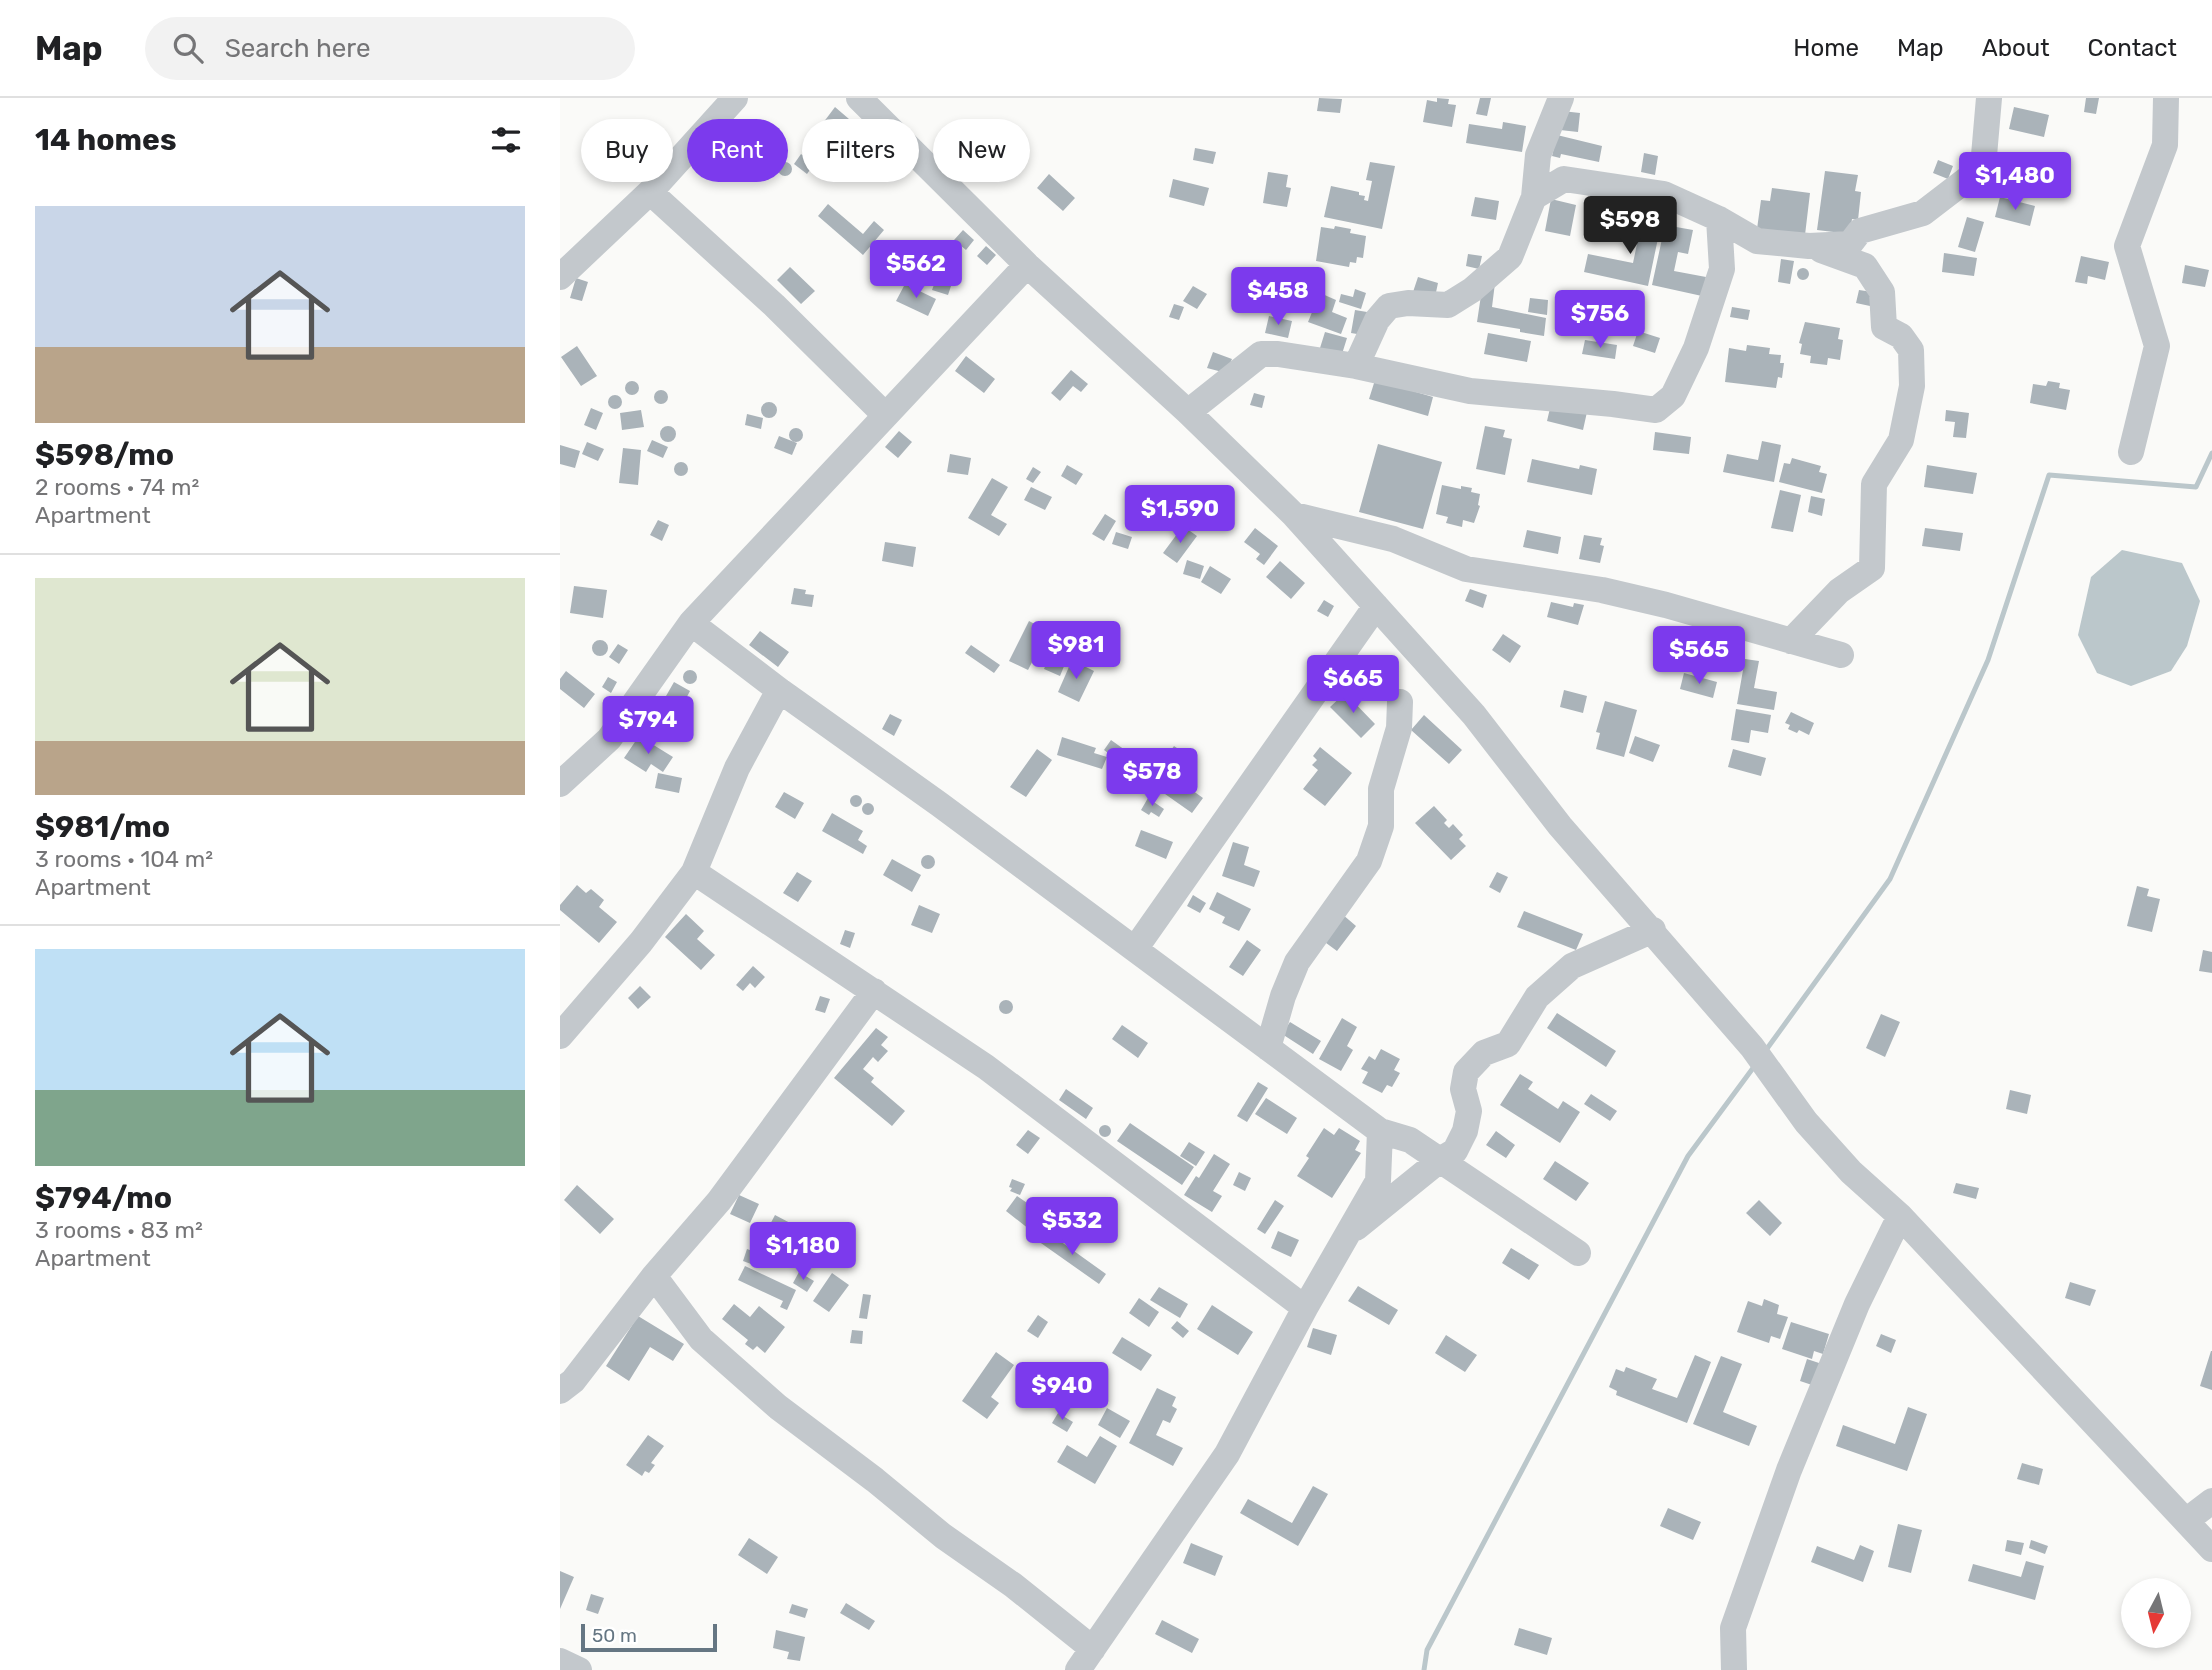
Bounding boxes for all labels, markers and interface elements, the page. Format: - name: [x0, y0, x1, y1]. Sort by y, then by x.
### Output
- search box: [145, 17, 635, 80]
- text: Map: [35, 29, 103, 68]
- icon: search: [169, 29, 207, 67]
- text: Search here: [225, 33, 370, 64]
- text: Home: [1793, 34, 1859, 62]
- text: Map: [1897, 34, 1944, 62]
- text: About: [1982, 34, 2050, 62]
- text: Contact: [2088, 34, 2177, 62]
- chip: Buy: [581, 119, 673, 182]
- chip: Rent: [687, 119, 788, 182]
- chip: Filters: [802, 119, 919, 182]
- chip: New: [933, 119, 1030, 182]
- icon: filters: [487, 121, 525, 159]
- text: 14 homes: [35, 122, 177, 158]
- pin: $1,480: [1958, 152, 2072, 212]
- text: $1,480: [1975, 161, 2055, 189]
- pin: $598: [1589, 197, 1671, 256]
- text: $598: [1600, 205, 1660, 233]
- pin: $562: [875, 240, 957, 300]
- text: $562: [886, 249, 946, 277]
- icon: home: [217, 252, 343, 378]
- pin: $458: [1237, 268, 1319, 327]
- text: $458: [1247, 276, 1309, 304]
- pin: $756: [1559, 290, 1641, 350]
- text: $756: [1571, 299, 1629, 327]
- text: $598/mo: [35, 437, 174, 473]
- text: 2 rooms · 74 m²: [35, 473, 199, 501]
- pin: $1,590: [1123, 486, 1237, 545]
- text: $1,590: [1141, 494, 1219, 522]
- text: Apartment: [35, 501, 151, 529]
- pin: $981: [1035, 622, 1117, 681]
- icon: home: [217, 624, 343, 750]
- pin: $565: [1658, 626, 1740, 686]
- text: $981: [1047, 630, 1105, 658]
- text: $565: [1669, 635, 1729, 663]
- pin: $665: [1312, 656, 1394, 715]
- text: $665: [1323, 664, 1383, 692]
- pin: $794: [607, 696, 689, 756]
- text: $794: [619, 705, 677, 733]
- pin: $578: [1111, 748, 1193, 808]
- text: $578: [1123, 757, 1181, 785]
- text: $981/mo: [35, 809, 170, 845]
- text: 3 rooms · 104 m²: [35, 845, 213, 873]
- text: Apartment: [35, 873, 151, 901]
- icon: home: [217, 995, 343, 1121]
- text: $794/mo: [35, 1180, 172, 1216]
- pin: $532: [1031, 1198, 1113, 1257]
- text: $532: [1042, 1206, 1102, 1234]
- text: 3 rooms · 83 m²: [35, 1216, 203, 1244]
- pin: $1,180: [746, 1222, 860, 1282]
- text: $1,180: [766, 1231, 840, 1259]
- text: Apartment: [35, 1244, 151, 1272]
- pin: $940: [1021, 1362, 1103, 1422]
- text: $940: [1031, 1371, 1093, 1399]
- north arrow: [2121, 1578, 2191, 1648]
- map controls: [2121, 1578, 2191, 1648]
- scale bar: [581, 1621, 718, 1653]
- text: 50 m: [592, 1624, 637, 1647]

